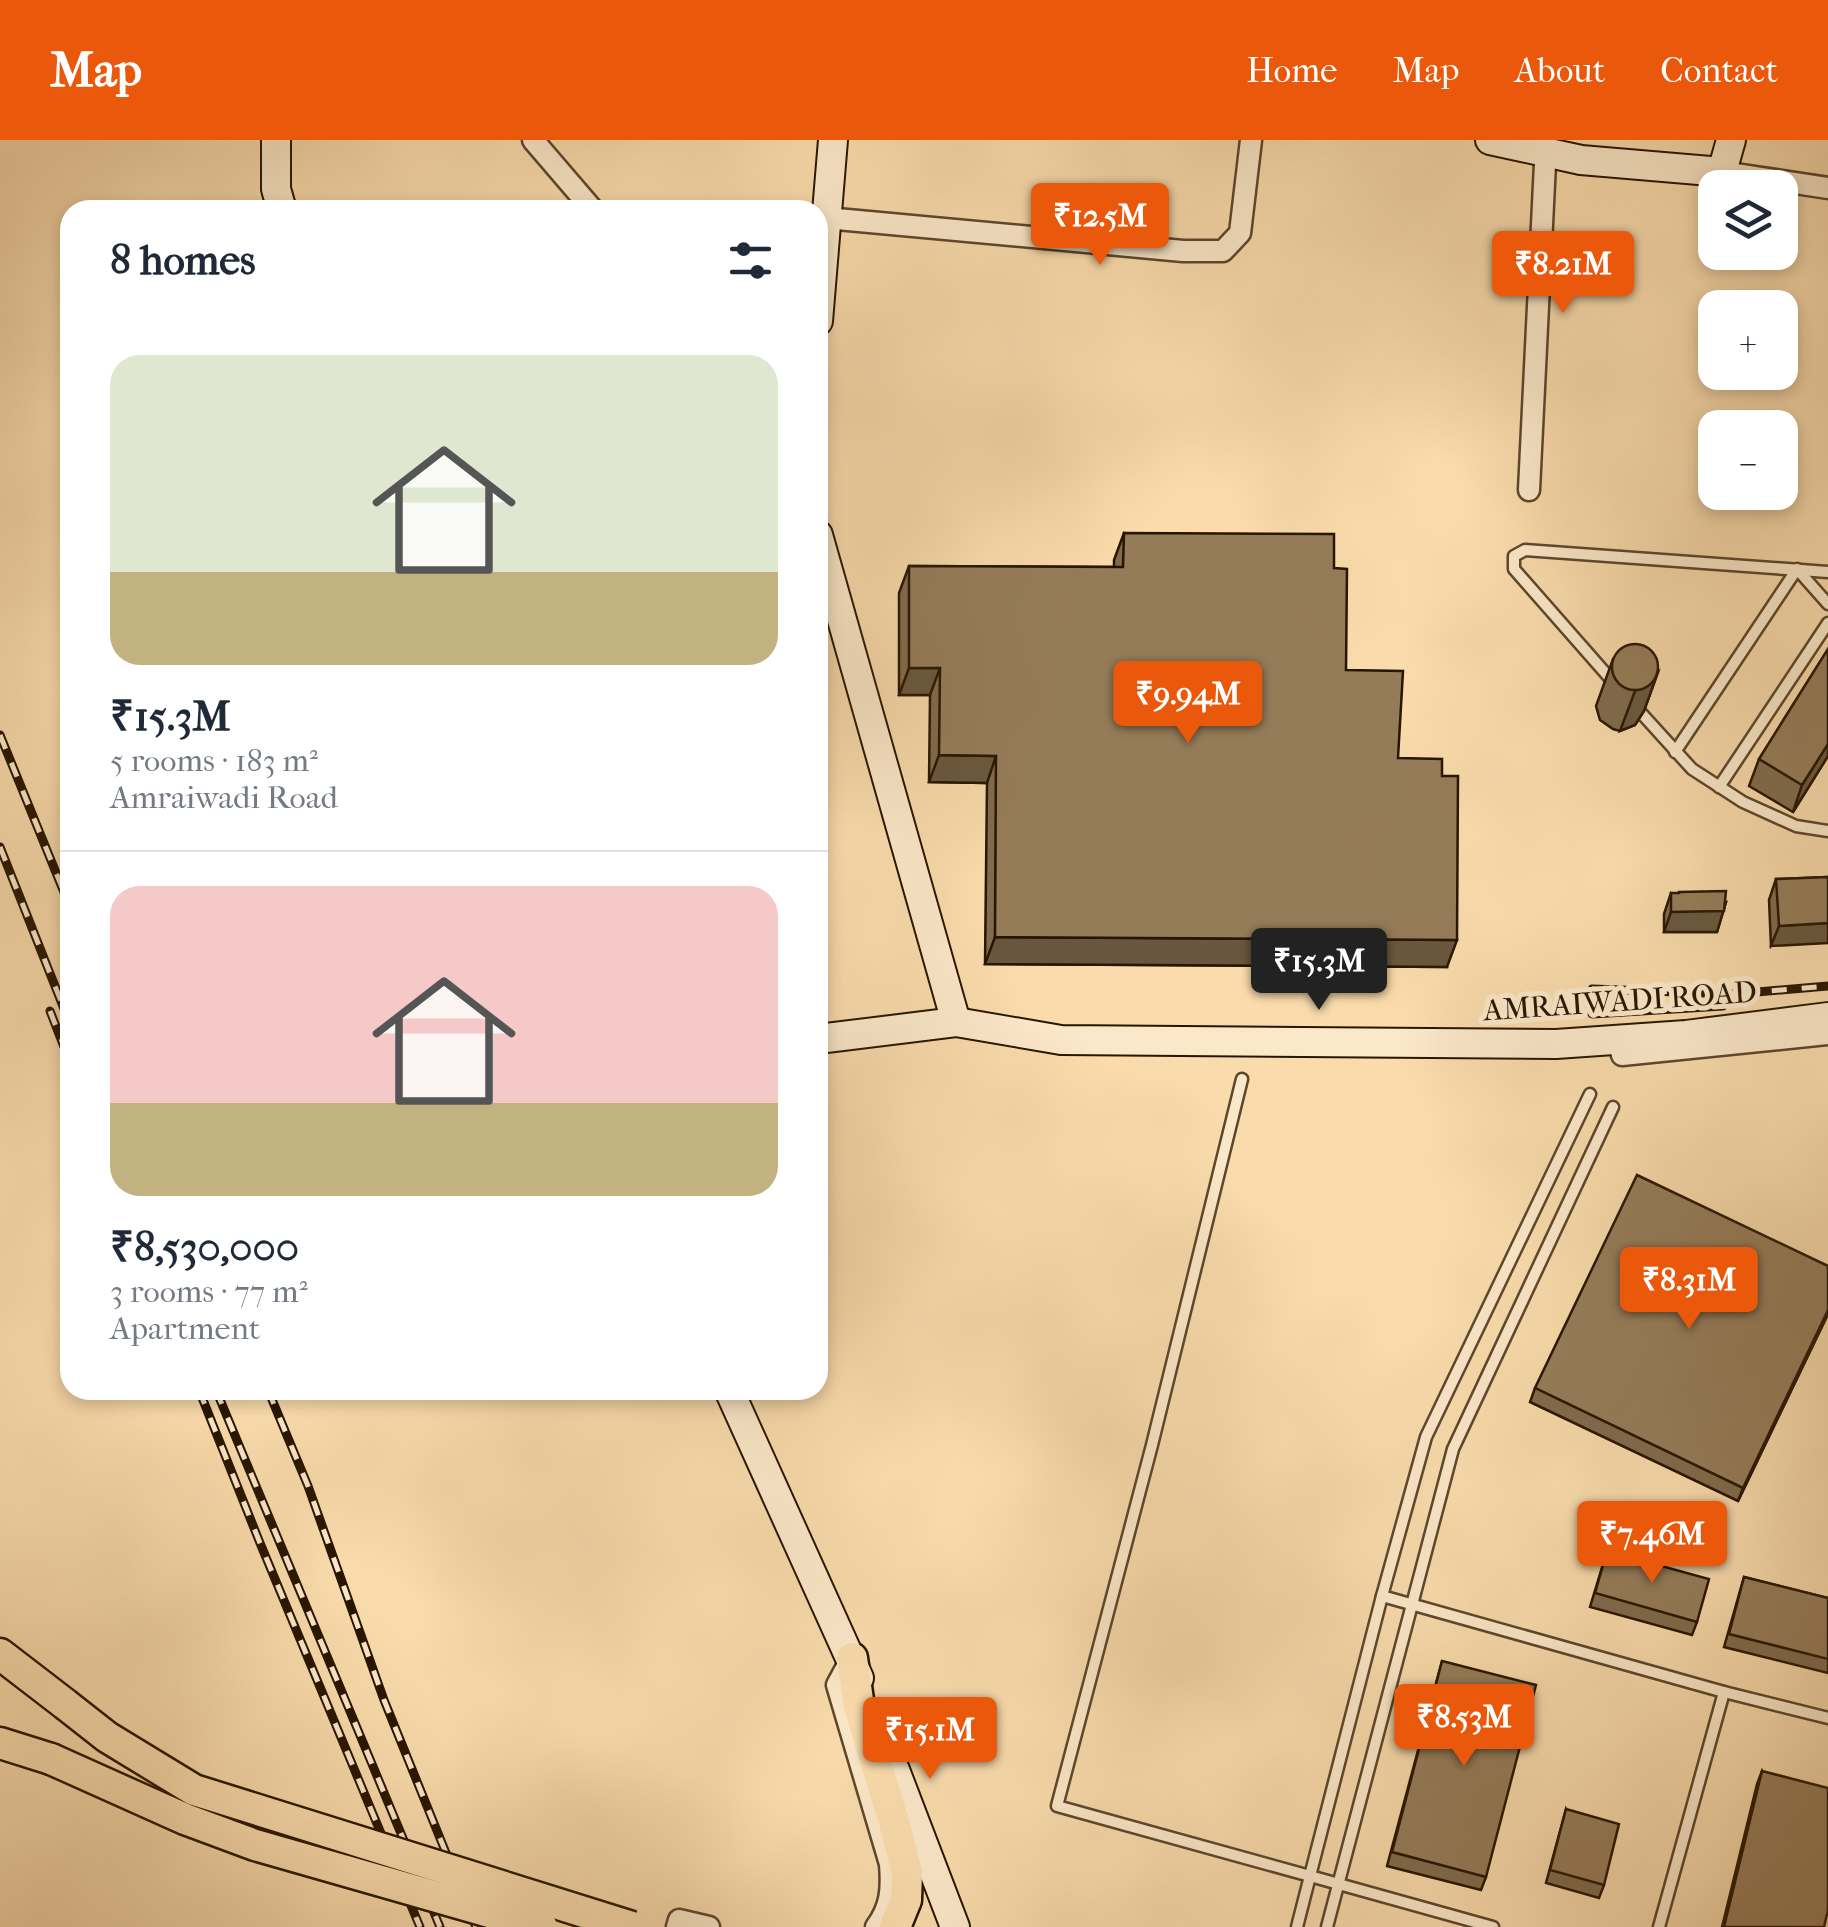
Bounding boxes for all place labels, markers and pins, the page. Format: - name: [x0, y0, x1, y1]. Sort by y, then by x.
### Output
- pin: ₹12.5M: [1019, 183, 1181, 268]
- pin: ₹8.21M: [1482, 231, 1644, 316]
- pin: ₹9.94M: [1107, 661, 1269, 746]
- pin: ₹15.3M: [1238, 928, 1400, 1013]
- pin: ₹8.31M: [1608, 1247, 1770, 1332]
- pin: ₹7.46M: [1571, 1501, 1733, 1586]
- pin: ₹8.53M: [1383, 1684, 1545, 1769]
- pin: ₹15.1M: [849, 1697, 1011, 1782]

